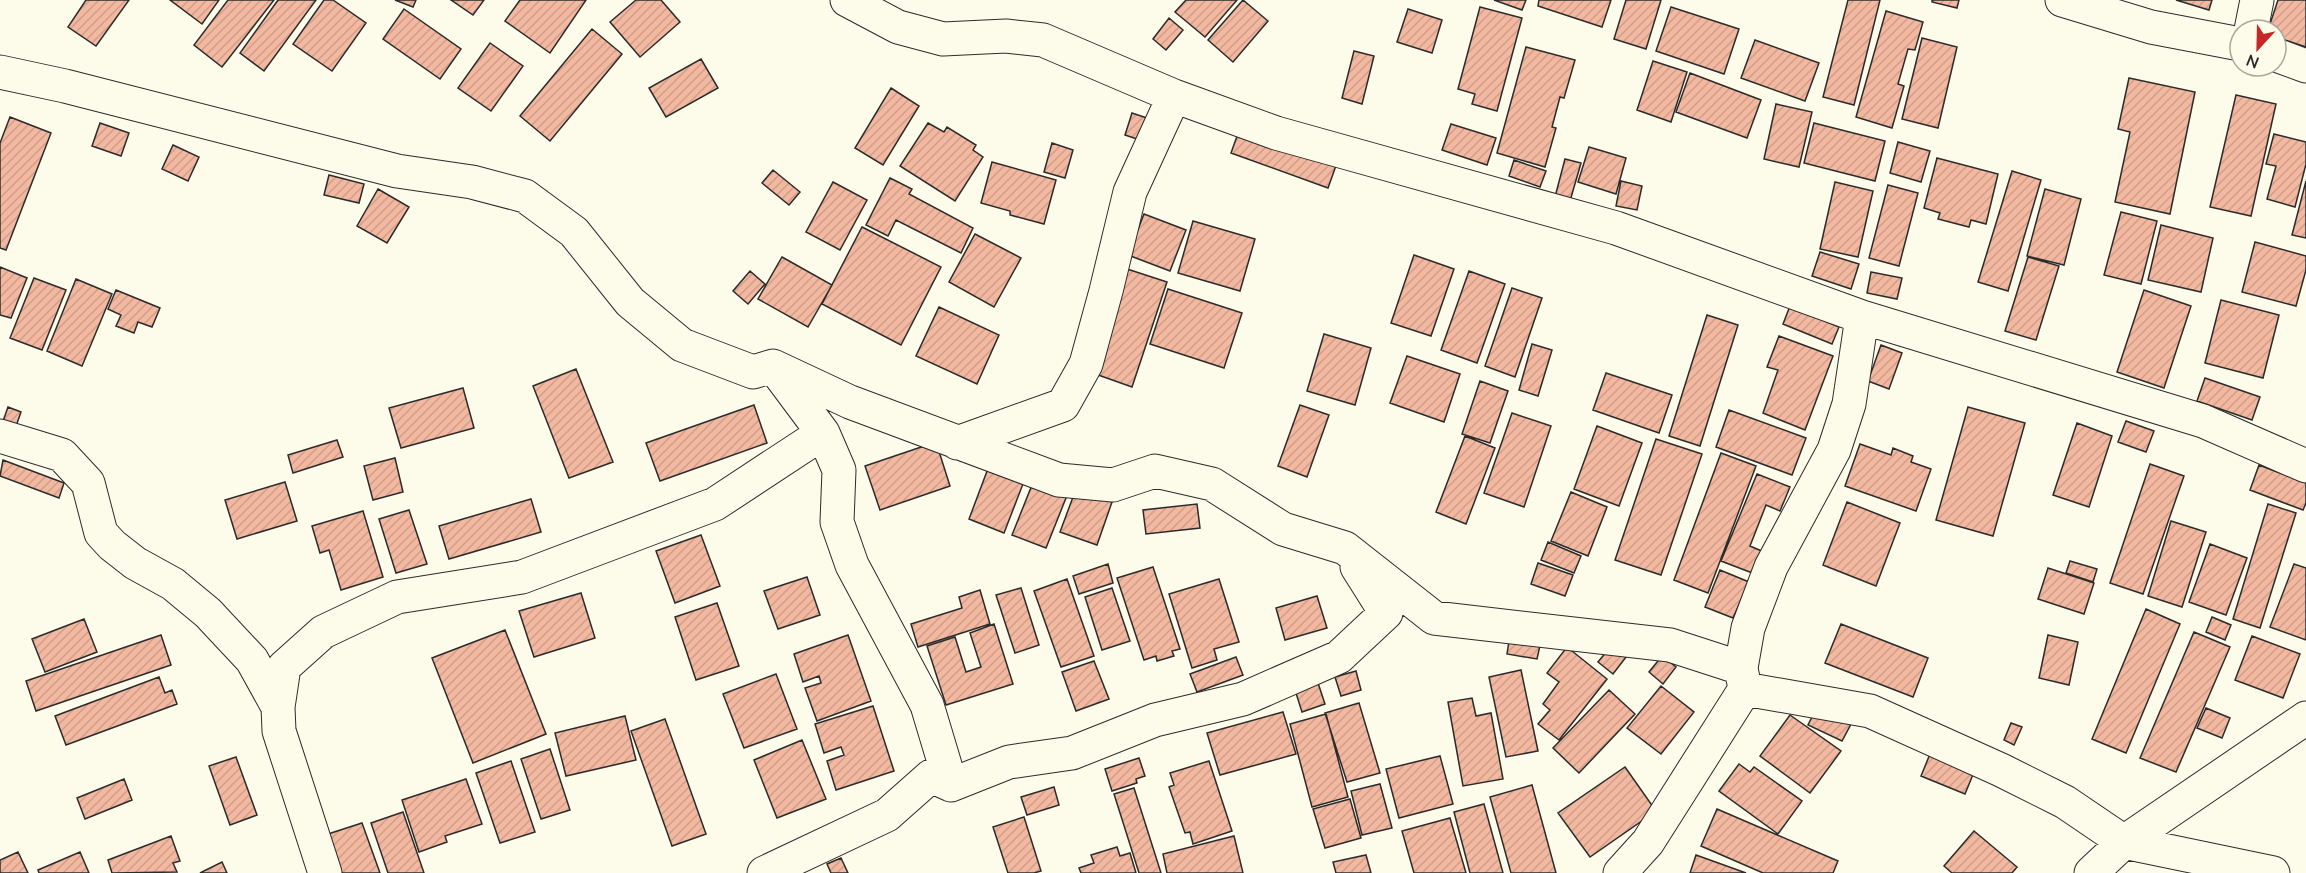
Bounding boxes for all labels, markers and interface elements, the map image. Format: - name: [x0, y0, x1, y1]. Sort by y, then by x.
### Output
- north arrow: [2228, 18, 2288, 78]
- text: N: [2243, 49, 2262, 73]

